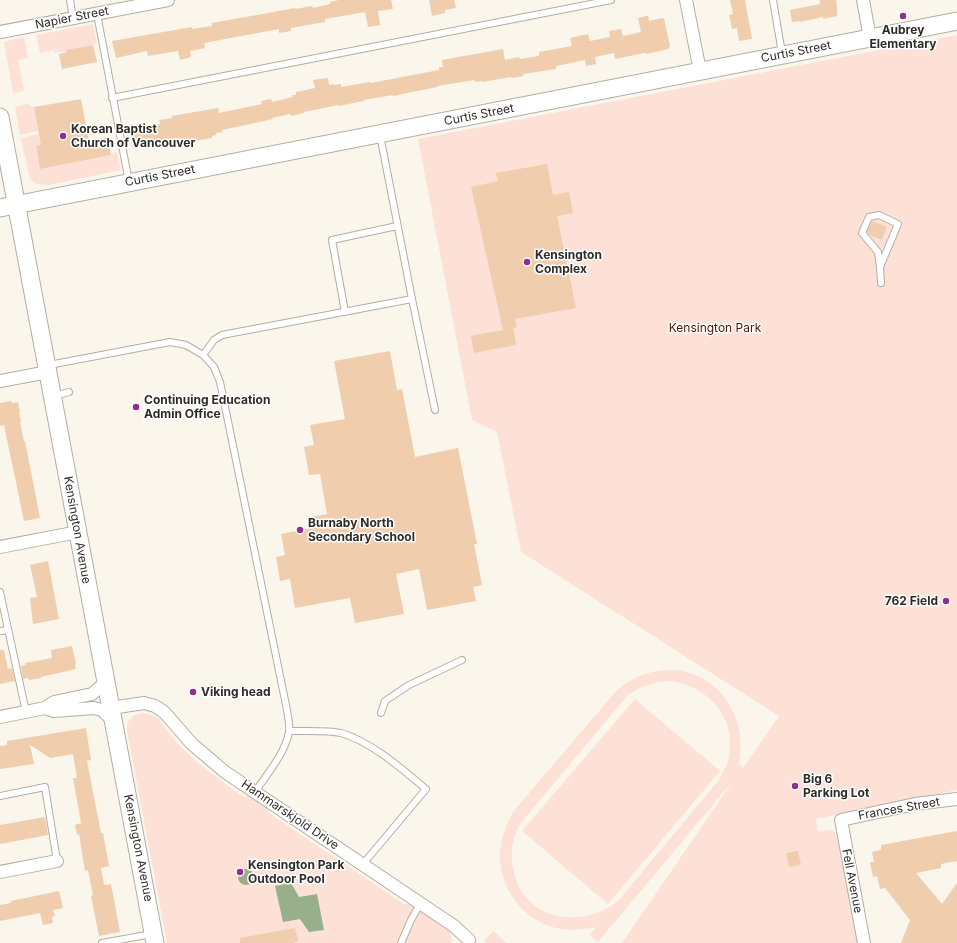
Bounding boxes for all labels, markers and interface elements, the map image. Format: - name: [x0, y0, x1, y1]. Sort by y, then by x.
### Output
- street label: Napier Street: [34, 4, 110, 32]
- marker: Aubrey Elementary: [898, 11, 908, 21]
- place label: Aubrey Elementary: [870, 23, 936, 51]
- street label: Curtis Street: [760, 38, 832, 66]
- street label: Curtis Street: [443, 101, 515, 129]
- place label: Korean Baptist Church of Vancouver: [71, 122, 195, 150]
- marker: Korean Baptist Church of Vancouver: [58, 131, 68, 141]
- street label: Curtis Street: [124, 162, 196, 190]
- place label: Kensington Complex: [535, 248, 602, 276]
- marker: Kensington Complex: [522, 257, 532, 267]
- park label: Kensington Park: [669, 321, 761, 335]
- place label: Continuing Education Admin Office: [144, 393, 270, 421]
- marker: Continuing Education Admin Office: [131, 402, 141, 412]
- street label: Kensington Avenue: [60, 475, 94, 585]
- place label: Burnaby North Secondary School: [308, 516, 415, 544]
- marker: Burnaby North Secondary School: [295, 525, 305, 535]
- place label: 762 Field: [885, 594, 938, 608]
- marker: 762 Field: [941, 596, 951, 606]
- place label: Viking head: [201, 685, 271, 699]
- marker: Viking head: [188, 687, 198, 697]
- place label: Big 6 Parking Lot: [803, 772, 869, 800]
- street label: Hammarskjold Drive: [239, 777, 341, 853]
- marker: Big 6 Parking Lot: [790, 781, 800, 791]
- street label: Kensington Avenue: [121, 793, 155, 903]
- street label: Frances Street: [857, 795, 941, 823]
- street label: Fell Avenue: [839, 848, 865, 914]
- place label: Kensington Park Outdoor Pool: [248, 858, 344, 886]
- marker: Kensington Park Outdoor Pool: [235, 867, 245, 877]

